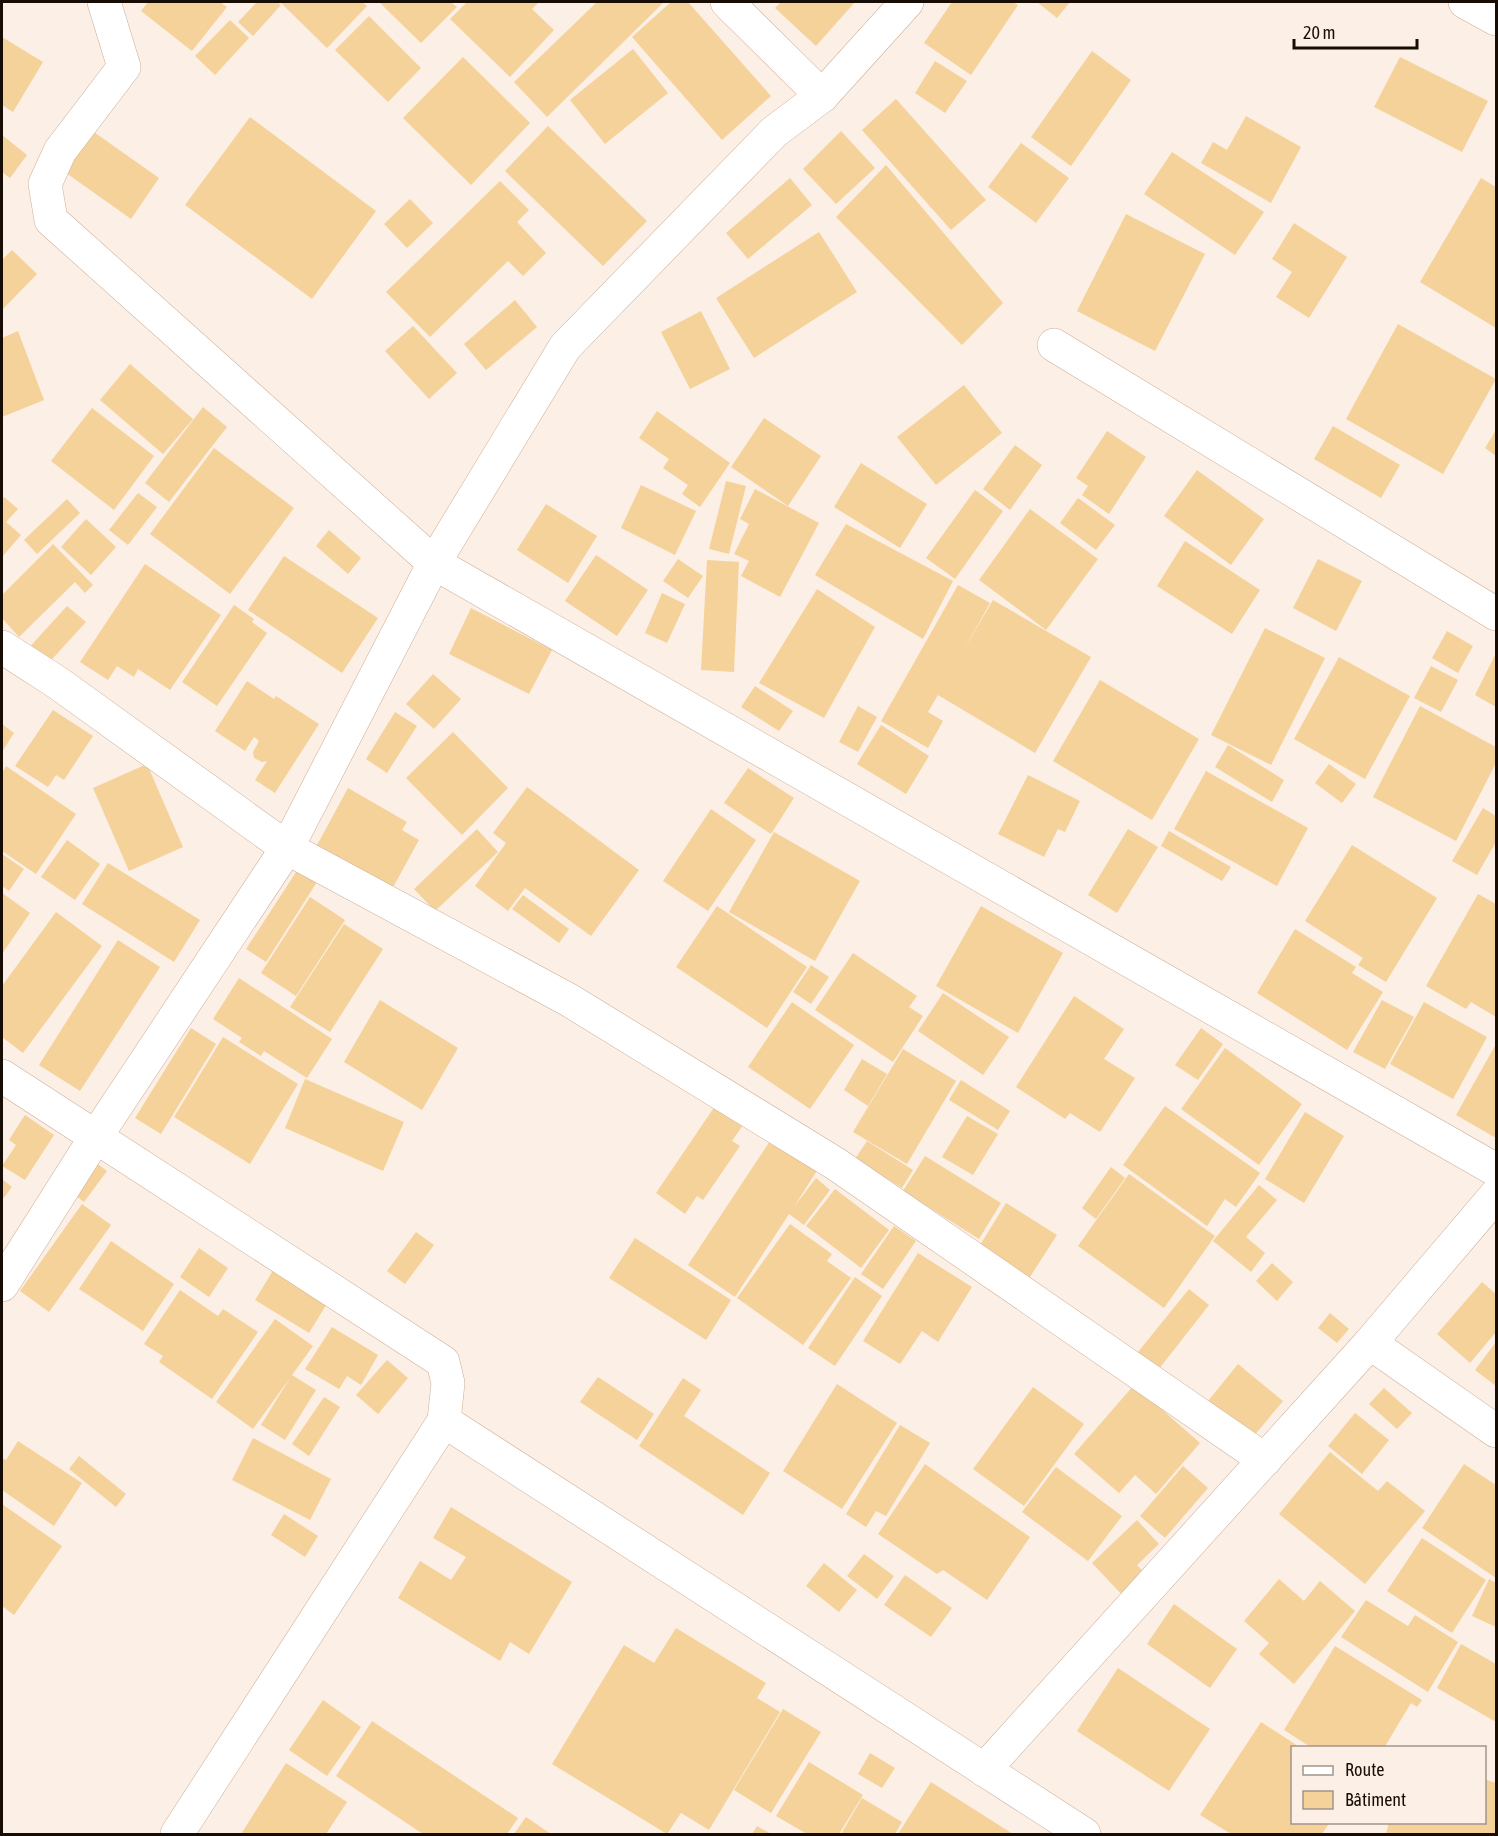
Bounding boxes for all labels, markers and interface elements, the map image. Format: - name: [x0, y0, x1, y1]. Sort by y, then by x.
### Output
- scale bar: [1294, 12, 1417, 50]
- text: 20 m: [1303, 22, 1335, 43]
- legend: [1291, 1746, 1486, 1824]
- text: Route: [1345, 1759, 1384, 1780]
- text: Bâtiment: [1345, 1789, 1406, 1810]

